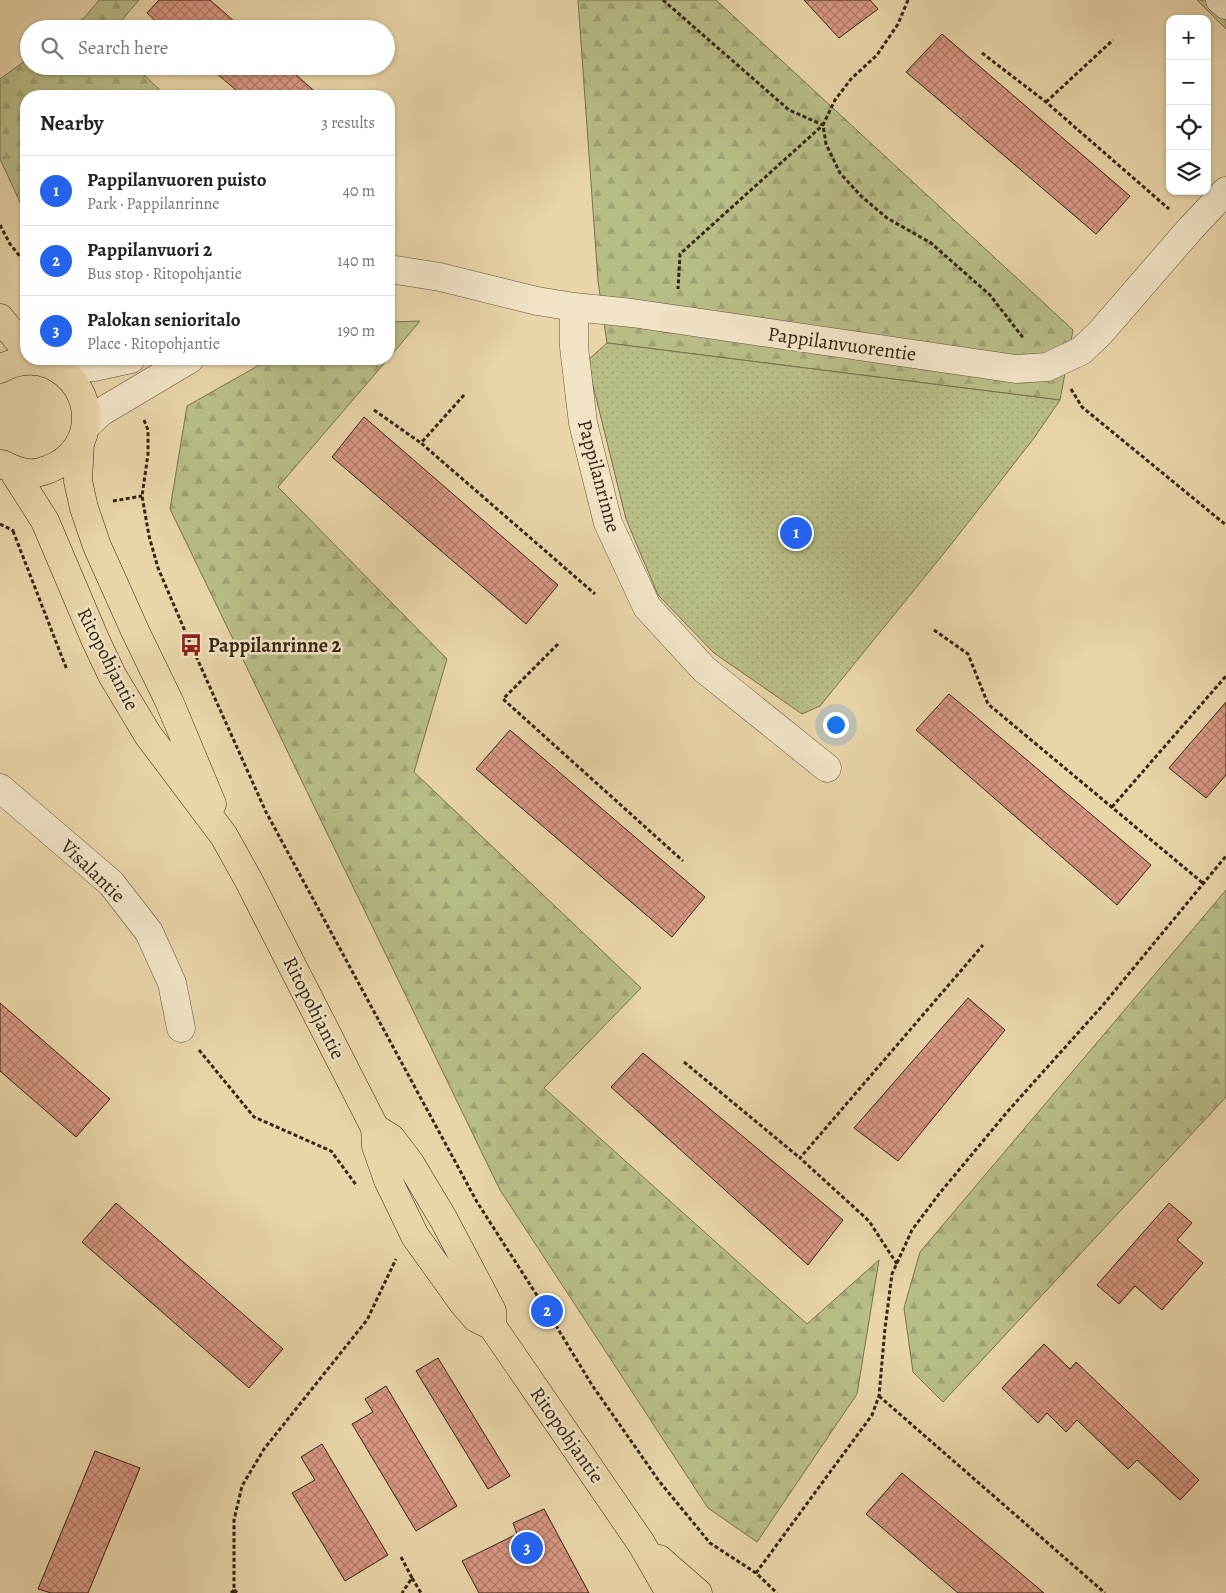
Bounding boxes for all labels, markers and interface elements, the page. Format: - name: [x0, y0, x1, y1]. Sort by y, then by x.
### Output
- map controls: [1166, 15, 1211, 195]
- button: +: [1166, 15, 1211, 60]
- search box: [20, 20, 395, 75]
- icon: search: [38, 34, 66, 62]
- text: Search here: [78, 35, 168, 61]
- button: −: [1166, 60, 1211, 105]
- button: locate: [1166, 105, 1211, 150]
- text: Nearby: [40, 109, 103, 137]
- text: 3 results: [321, 112, 375, 134]
- button: layers: [1166, 150, 1211, 195]
- text: Pappilanvuoren puisto: [87, 167, 267, 193]
- text: 1: [53, 180, 59, 202]
- text: 40 m: [343, 180, 375, 202]
- text: Park · Pappilanrinne: [87, 193, 219, 215]
- text: Pappilanvuori 2: [87, 237, 212, 263]
- text: 2: [52, 250, 60, 272]
- text: 140 m: [337, 250, 375, 272]
- text: Bus stop · Ritopohjantie: [87, 263, 242, 285]
- text: Palokan senioritalo: [87, 307, 240, 333]
- text: 3: [53, 320, 59, 342]
- text: 190 m: [337, 320, 375, 342]
- street label: Pappilanvuorentie: [766, 320, 918, 368]
- text: Place · Ritopohjantie: [87, 333, 220, 355]
- street label: Pappilanrinne: [571, 416, 627, 536]
- pin: 1: [780, 514, 812, 552]
- street label: Ritopohjantie: [71, 603, 145, 715]
- bus stop icon: Pappilanrinne 2: [178, 632, 204, 658]
- place label: Pappilanrinne 2: [208, 632, 342, 659]
- your location: [823, 712, 849, 738]
- street label: Visalantie: [54, 833, 131, 909]
- street label: Ritopohjantie: [277, 952, 351, 1064]
- pin: 2: [531, 1292, 563, 1330]
- street label: Ritopohjantie: [524, 1381, 610, 1489]
- pin: 3: [511, 1529, 543, 1567]

